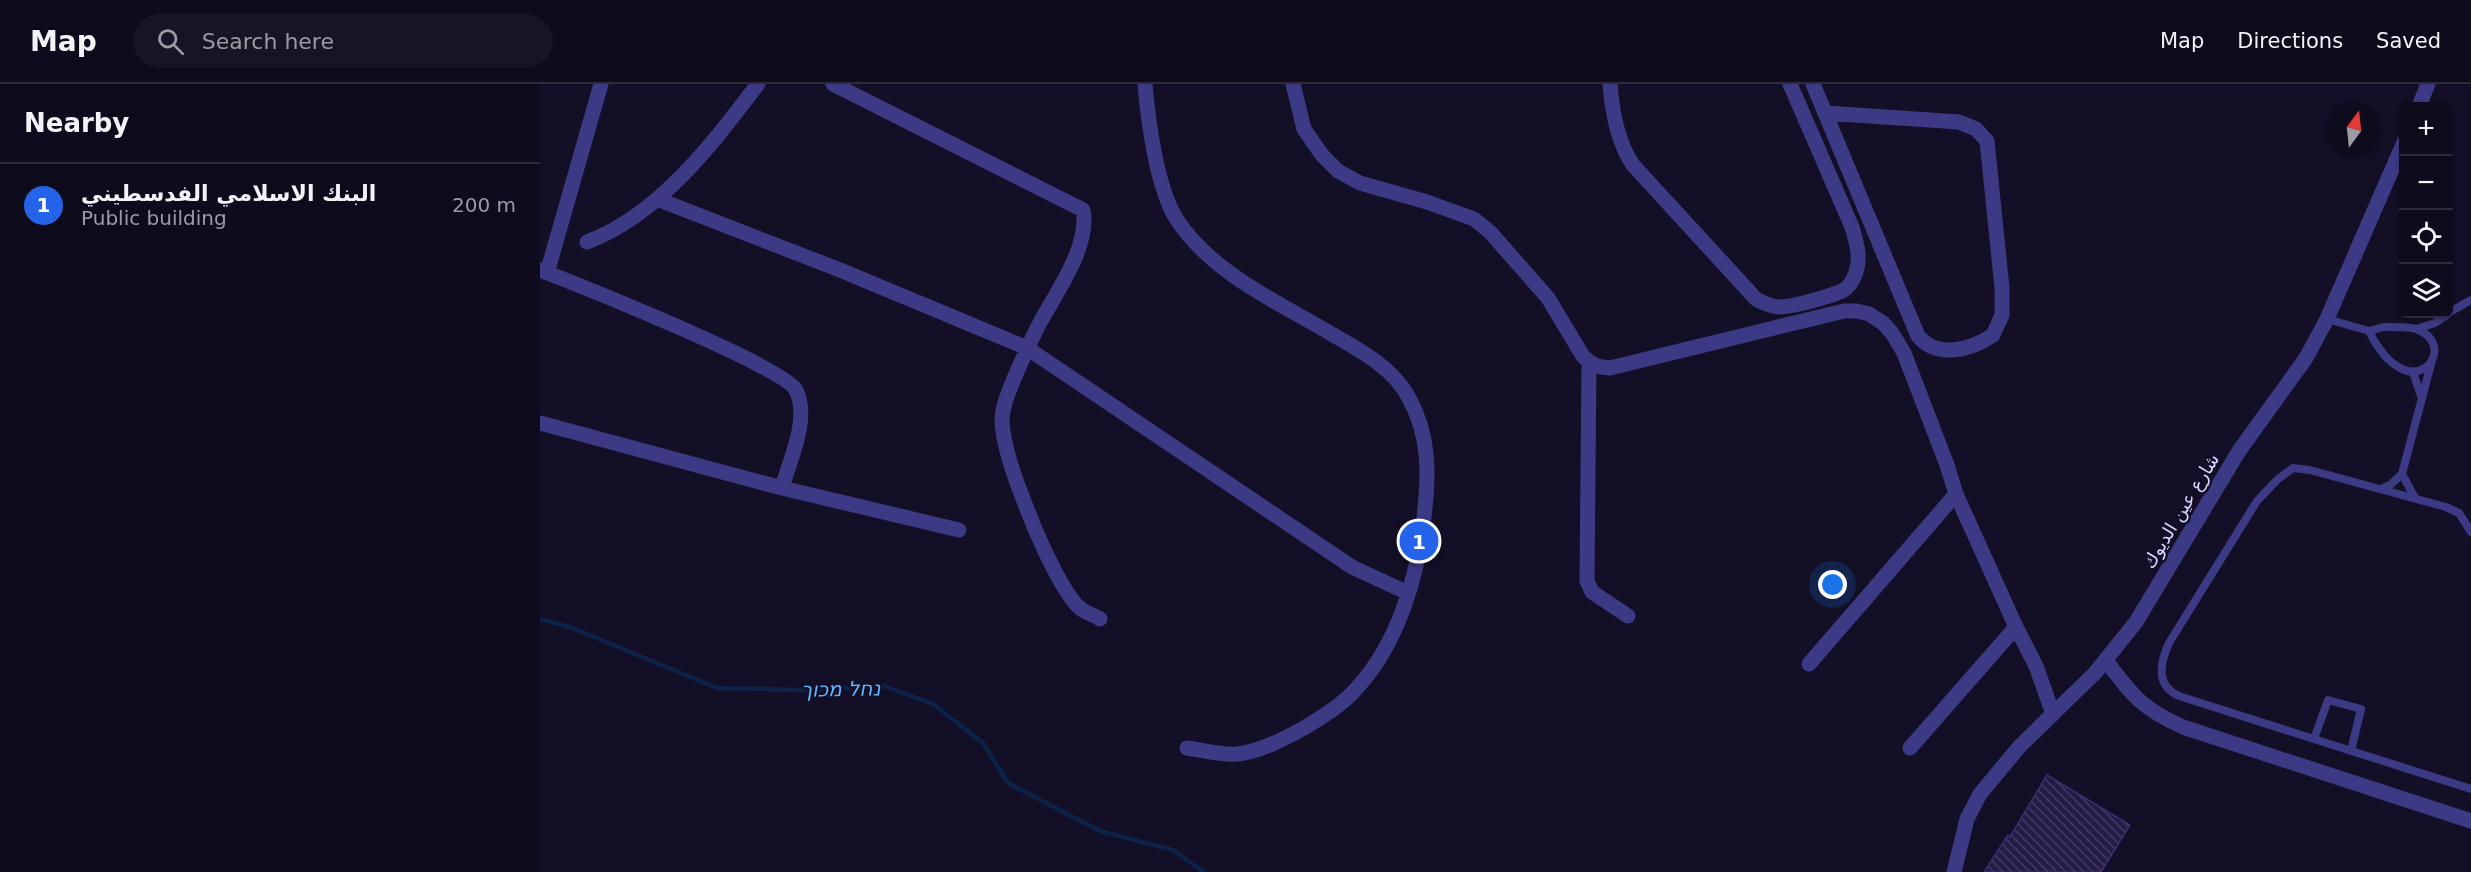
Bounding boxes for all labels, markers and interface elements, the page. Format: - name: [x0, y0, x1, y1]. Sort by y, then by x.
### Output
- search box: [133, 14, 553, 68]
- text: Map: [30, 25, 97, 58]
- icon: search: [154, 25, 187, 58]
- text: Search here: [202, 29, 334, 54]
- text: Map: [2160, 29, 2204, 53]
- text: Directions: [2237, 29, 2343, 53]
- text: Saved: [2376, 29, 2441, 53]
- north arrow: [2327, 102, 2381, 156]
- map controls: [2399, 102, 2453, 318]
- button: +: [2399, 102, 2453, 156]
- text: Nearby: [24, 108, 129, 138]
- button: −: [2399, 156, 2453, 210]
- text: البنك الاسلامي الفدسطيني: [81, 181, 376, 206]
- text: 1: [37, 193, 50, 217]
- text: 200 m: [452, 193, 516, 217]
- text: Public building: [81, 206, 227, 230]
- button: locate: [2399, 210, 2453, 264]
- button: layers: [2399, 264, 2453, 318]
- street label: شارع عين الديوك: [2138, 449, 2224, 573]
- pin: 1: [1400, 518, 1438, 564]
- your location: [1818, 570, 1847, 599]
- water label: נחל מכוך: [801, 676, 881, 702]

